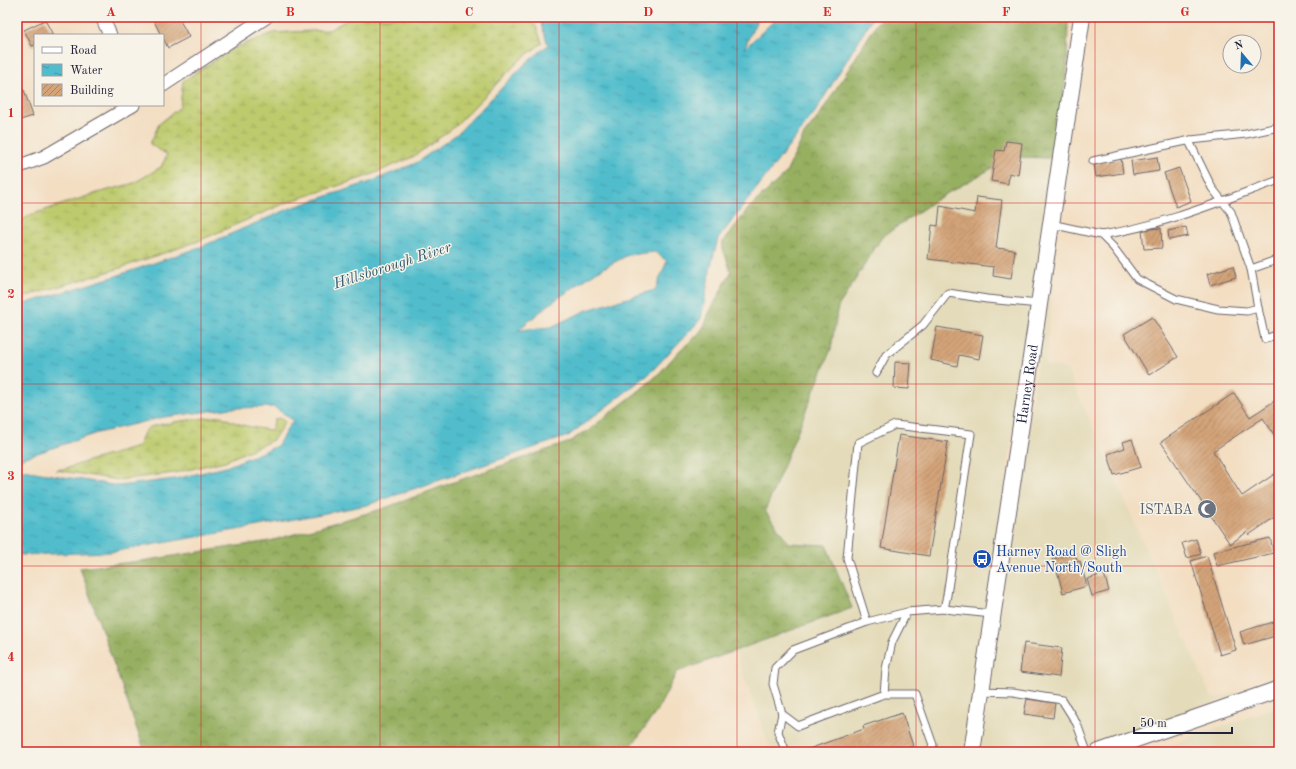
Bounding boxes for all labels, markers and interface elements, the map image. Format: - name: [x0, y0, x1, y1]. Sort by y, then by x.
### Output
- text: A: [106, 6, 116, 19]
- text: B: [285, 6, 295, 19]
- text: C: [465, 6, 473, 19]
- text: D: [643, 6, 653, 19]
- text: E: [823, 6, 832, 19]
- text: F: [1002, 6, 1011, 19]
- text: G: [1180, 6, 1190, 19]
- legend: [34, 34, 164, 106]
- north arrow: [1222, 34, 1262, 74]
- text: N: [1233, 39, 1246, 53]
- text: Road: [70, 45, 97, 57]
- text: Water: [70, 65, 103, 77]
- text: Building: [70, 85, 114, 97]
- text: 1: [7, 107, 15, 120]
- water label: Hillsborough River: [331, 240, 454, 293]
- text: 2: [7, 288, 15, 301]
- street label: Harney Road: [1015, 344, 1041, 425]
- text: 3: [7, 470, 15, 483]
- mosque icon: ISTABA: [1196, 498, 1218, 520]
- place label: ISTABA: [1139, 503, 1193, 517]
- place label: Harney Road @ Sligh Avenue North/South: [996, 545, 1127, 575]
- bus stop icon: Harney Road @ Sligh Avenue North/South: [971, 548, 993, 570]
- text: 4: [7, 651, 15, 664]
- scale bar: [1134, 709, 1232, 735]
- text: 50 m: [1140, 717, 1167, 730]

